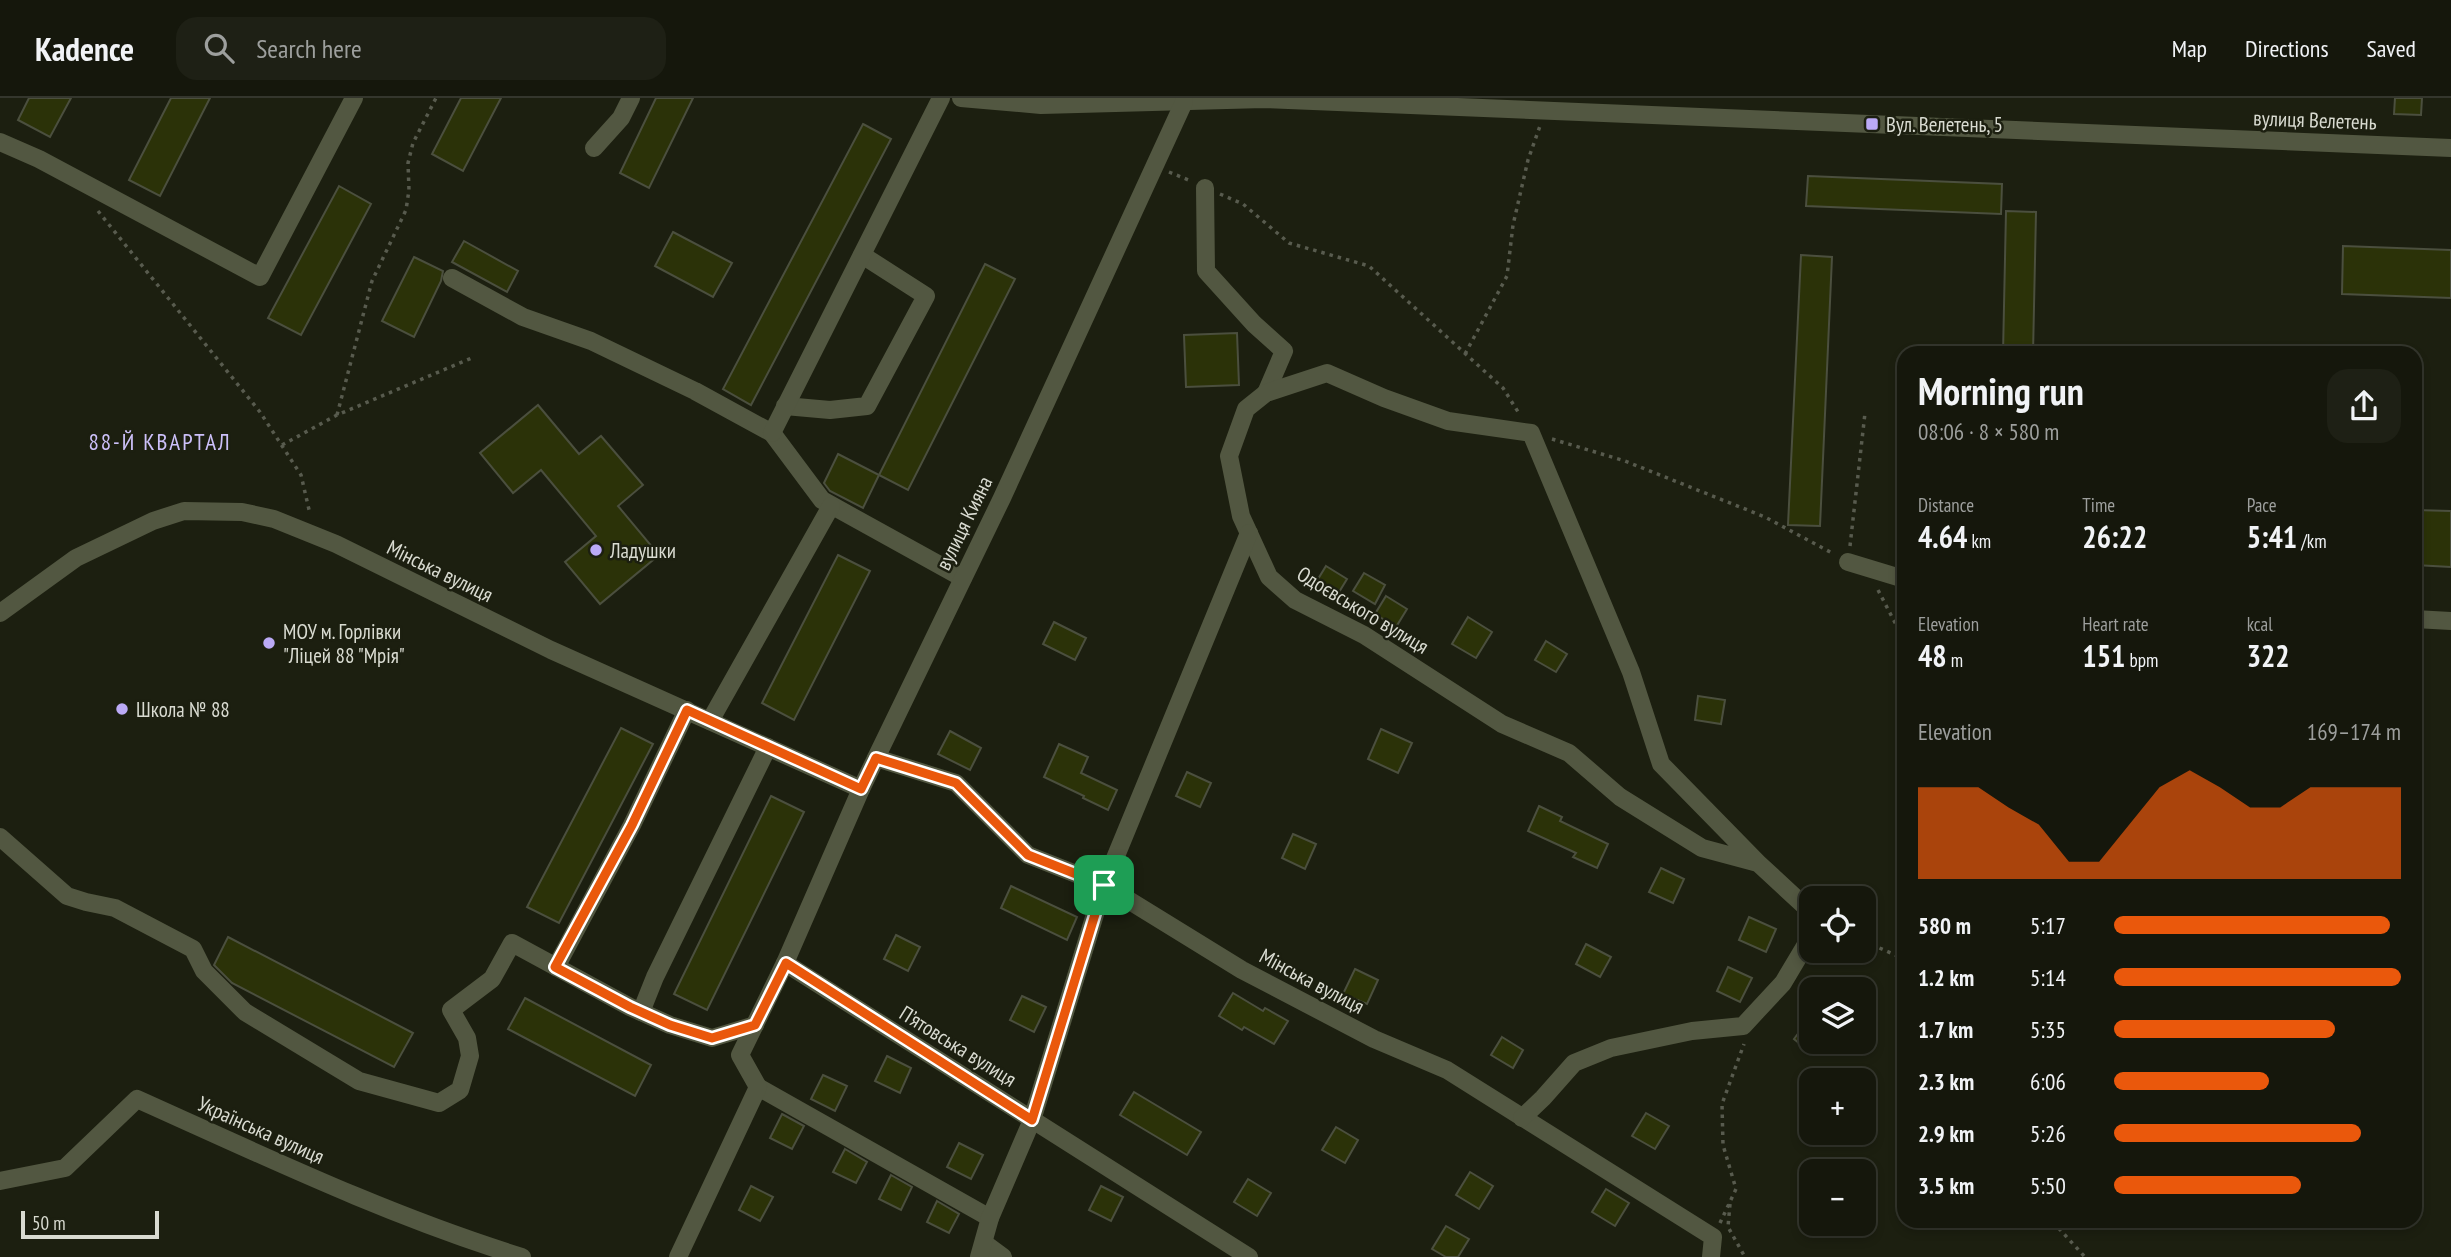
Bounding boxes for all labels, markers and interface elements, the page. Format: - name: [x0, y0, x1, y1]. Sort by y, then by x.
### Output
- search box: [176, 17, 666, 80]
- text: Kadence: [35, 27, 134, 70]
- icon: search: [200, 29, 238, 67]
- text: Search here: [256, 32, 362, 65]
- text: Map: [2172, 33, 2207, 64]
- text: Directions: [2245, 33, 2329, 64]
- text: Saved: [2367, 33, 2416, 64]
- street label: вулиця Велетень: [2253, 104, 2377, 136]
- place label: Вул. Велетень, 5: [1886, 111, 2003, 138]
- marker: Вул. Велетень, 5: [1864, 116, 1880, 132]
- text: Morning run: [1918, 366, 2084, 415]
- button: share: [2327, 369, 2401, 443]
- text: 08:06 · 8 × 580 m: [1918, 417, 2059, 446]
- district label: 88-Й КВАРТАЛ: [88, 427, 232, 456]
- street label: вулиця Кияна: [930, 472, 998, 574]
- text: Distance: [1918, 493, 1974, 517]
- text: Time: [2082, 493, 2115, 517]
- text: Pace: [2247, 493, 2277, 517]
- text: 4.64: [1918, 517, 1967, 556]
- text: 26:22: [2082, 517, 2147, 556]
- text: 5:41: [2247, 517, 2297, 556]
- text: km: [1967, 529, 1991, 553]
- text: /km: [2297, 529, 2327, 553]
- street label: Мінська вулиця: [383, 534, 497, 608]
- place label: Ладушки: [609, 537, 676, 564]
- marker: Ладушки: [588, 542, 604, 558]
- street label: Одоєвського вулиця: [1292, 560, 1434, 660]
- text: Elevation: [1918, 612, 1979, 636]
- text: Heart rate: [2082, 612, 2149, 636]
- text: kcal: [2247, 612, 2273, 636]
- place label: МОУ м. Горлівки "Ліцей 88 "Мрія": [283, 618, 405, 669]
- marker: МОУ м. Горлівки "Ліцей 88 "Мрія": [261, 635, 277, 651]
- text: 48: [1918, 636, 1947, 675]
- text: 151: [2082, 636, 2125, 675]
- text: 322: [2247, 636, 2290, 675]
- text: m: [1947, 648, 1963, 672]
- text: bpm: [2125, 648, 2158, 672]
- place label: Школа № 88: [136, 696, 230, 723]
- marker: Школа № 88: [114, 701, 130, 717]
- text: Elevation: [1918, 717, 1992, 746]
- text: 169–174 m: [2307, 717, 2401, 746]
- pin: [1074, 855, 1134, 915]
- icon: arrive: [1085, 866, 1123, 904]
- map controls: [1799, 886, 1876, 1236]
- button: locate: [1799, 886, 1876, 963]
- text: 580 m: [1918, 911, 1971, 940]
- text: 5:17: [2030, 911, 2066, 940]
- street label: Мінська вулиця: [1255, 942, 1369, 1020]
- text: 1.2 km: [1918, 963, 1974, 992]
- text: 5:14: [2030, 963, 2066, 992]
- button: layers: [1799, 977, 1876, 1054]
- street label: П’ятовська вулиця: [895, 999, 1021, 1093]
- text: 1.7 km: [1918, 1015, 1973, 1044]
- text: 5:35: [2030, 1015, 2066, 1044]
- text: 2.3 km: [1918, 1067, 1974, 1096]
- text: 6:06: [2030, 1067, 2066, 1096]
- button: +: [1799, 1068, 1876, 1145]
- street label: Українська вулиця: [193, 1090, 329, 1170]
- text: 2.9 km: [1918, 1119, 1974, 1148]
- text: 5:26: [2030, 1119, 2066, 1148]
- button: −: [1799, 1159, 1876, 1236]
- text: 3.5 km: [1918, 1171, 1974, 1200]
- text: 5:50: [2030, 1171, 2066, 1200]
- scale bar: [21, 1208, 159, 1240]
- text: 50 m: [32, 1211, 66, 1235]

